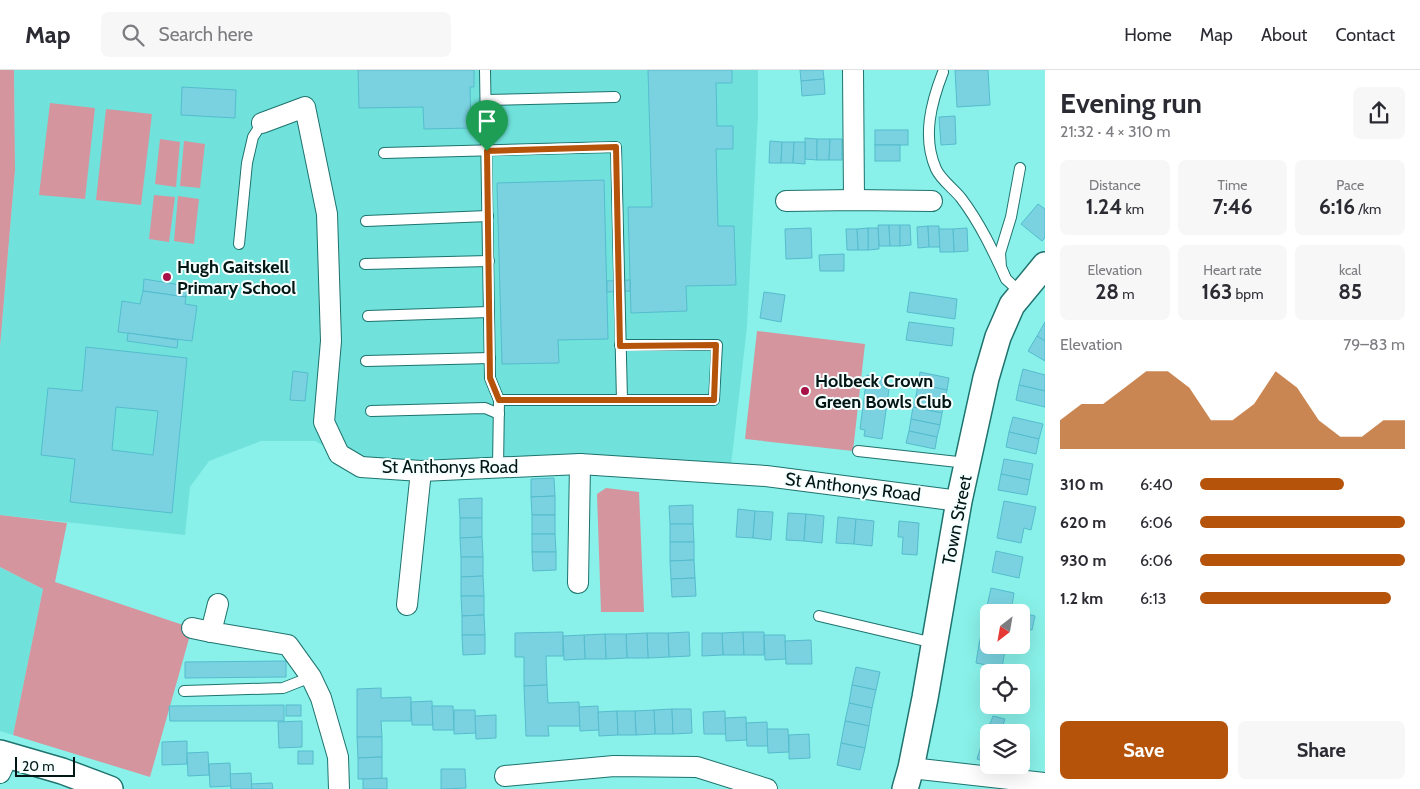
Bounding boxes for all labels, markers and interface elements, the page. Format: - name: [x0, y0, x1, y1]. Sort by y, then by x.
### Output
- search box: [101, 12, 451, 57]
- text: Map: [25, 20, 71, 49]
- icon: search: [119, 21, 147, 49]
- text: Search here: [159, 23, 253, 46]
- text: Home: [1124, 24, 1172, 46]
- text: Map: [1200, 24, 1233, 46]
- text: About: [1261, 24, 1307, 46]
- text: Contact: [1335, 24, 1395, 46]
- text: Evening run: [1060, 86, 1202, 120]
- button: share: [1353, 87, 1405, 139]
- pin: [466, 100, 508, 151]
- icon: arrive: [473, 107, 501, 135]
- text: 21:32 · 4 × 310 m: [1060, 122, 1171, 141]
- text: Distance: [1089, 176, 1141, 194]
- text: Time: [1218, 176, 1247, 194]
- text: Pace: [1336, 176, 1364, 194]
- text: 1.24: [1086, 194, 1122, 219]
- text: 7:46: [1212, 194, 1253, 219]
- text: 6:16: [1319, 194, 1355, 219]
- text: km: [1122, 200, 1144, 218]
- text: /km: [1355, 200, 1381, 218]
- place label: Hugh Gaitskell Primary School: [177, 256, 296, 299]
- text: Elevation: [1087, 261, 1142, 279]
- text: Heart rate: [1203, 261, 1262, 279]
- text: kcal: [1339, 261, 1361, 279]
- marker: Hugh Gaitskell Primary School: [161, 271, 173, 283]
- text: 28: [1095, 279, 1119, 304]
- text: 163: [1202, 279, 1232, 304]
- text: 85: [1338, 279, 1362, 304]
- text: m: [1119, 285, 1134, 303]
- text: bpm: [1232, 285, 1263, 303]
- text: Elevation: [1060, 335, 1123, 354]
- text: 79–83 m: [1343, 335, 1405, 354]
- place label: Holbeck Crown Green Bowls Club: [815, 370, 952, 413]
- marker: Holbeck Crown Green Bowls Club: [799, 385, 811, 397]
- street label: St Anthonys Road: [382, 456, 518, 478]
- street label: St Anthonys Road: [784, 468, 922, 506]
- street label: Town Street: [937, 473, 977, 567]
- text: 310 m: [1060, 475, 1103, 494]
- text: 6:40: [1140, 475, 1173, 494]
- text: 620 m: [1060, 513, 1106, 532]
- text: 6:06: [1140, 513, 1173, 532]
- text: 930 m: [1060, 551, 1106, 570]
- text: 6:06: [1140, 551, 1173, 570]
- text: 1.2 km: [1060, 589, 1103, 608]
- text: 6:13: [1140, 589, 1166, 608]
- north arrow: [980, 604, 1030, 654]
- map controls: [980, 604, 1030, 774]
- button: locate: [980, 664, 1030, 714]
- button: Save: [1060, 721, 1228, 779]
- button: Share: [1238, 721, 1405, 779]
- button: layers: [980, 724, 1030, 774]
- scale bar: [15, 754, 75, 777]
- text: 20 m: [22, 757, 55, 775]

